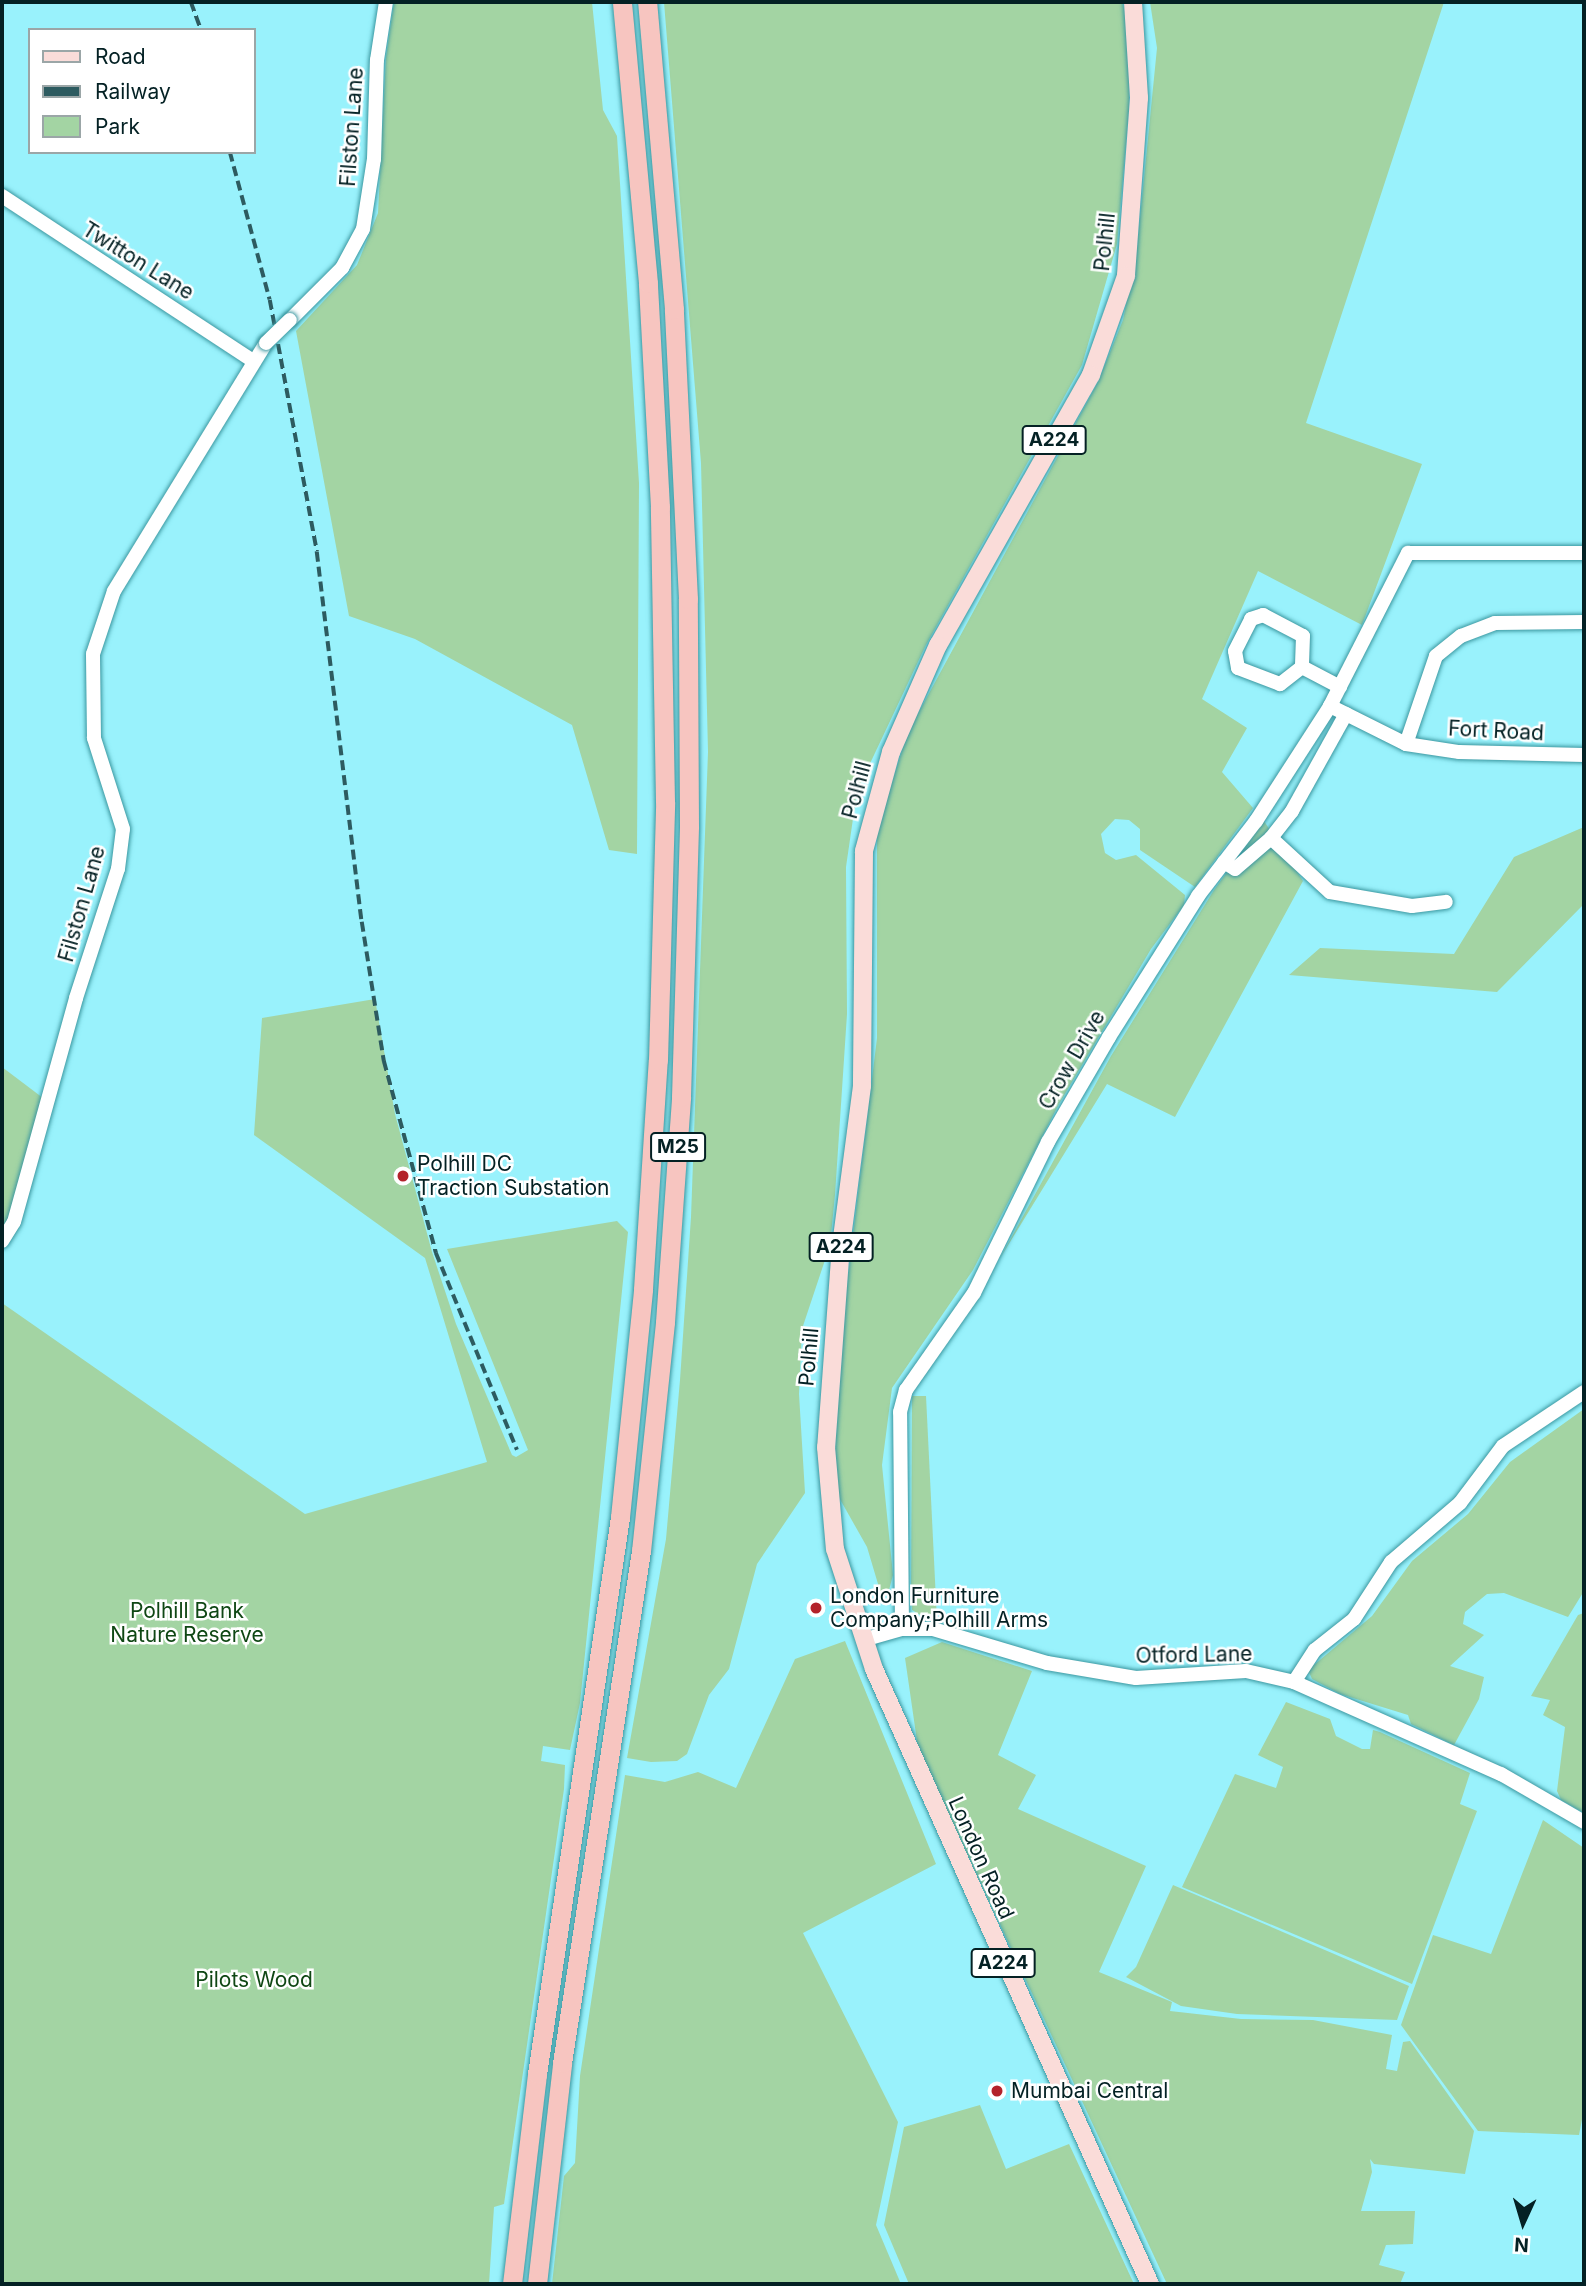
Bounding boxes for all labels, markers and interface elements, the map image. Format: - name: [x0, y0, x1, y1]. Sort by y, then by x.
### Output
- legend: [28, 28, 256, 154]
- text: Road: [95, 44, 146, 69]
- street label: Filston Lane: [335, 66, 369, 188]
- text: Railway: [95, 79, 171, 104]
- text: Park: [95, 114, 140, 139]
- street label: Polhill: [1089, 212, 1121, 272]
- street label: Twitton Lane: [78, 217, 198, 305]
- road number: A224: [1021, 424, 1087, 456]
- street label: Fort Road: [1447, 716, 1545, 746]
- street label: Polhill: [837, 758, 877, 822]
- street label: Filston Lane: [53, 843, 111, 965]
- street label: Crow Drive: [1034, 1006, 1110, 1114]
- road number: M25: [650, 1132, 706, 1162]
- place label: Polhill DC Traction Substation: [417, 1151, 609, 1201]
- marker: Polhill DC Traction Substation: [395, 1168, 411, 1184]
- road number: A224: [808, 1232, 874, 1262]
- street label: Polhill: [794, 1327, 824, 1387]
- place label: London Furniture Company;Polhill Arms: [830, 1583, 1048, 1633]
- park label: Polhill Bank Nature Reserve: [110, 1598, 264, 1648]
- marker: London Furniture Company;Polhill Arms: [808, 1600, 824, 1616]
- street label: Otford Lane: [1135, 1641, 1253, 1669]
- street label: London Road: [943, 1793, 1019, 1923]
- road number: A224: [970, 1948, 1036, 1979]
- park label: Pilots Wood: [195, 1967, 313, 1993]
- place label: Mumbai Central: [1011, 2078, 1168, 2104]
- marker: Mumbai Central: [989, 2083, 1005, 2099]
- north arrow: [1488, 2188, 1558, 2258]
- text: N: [1513, 2232, 1530, 2256]

